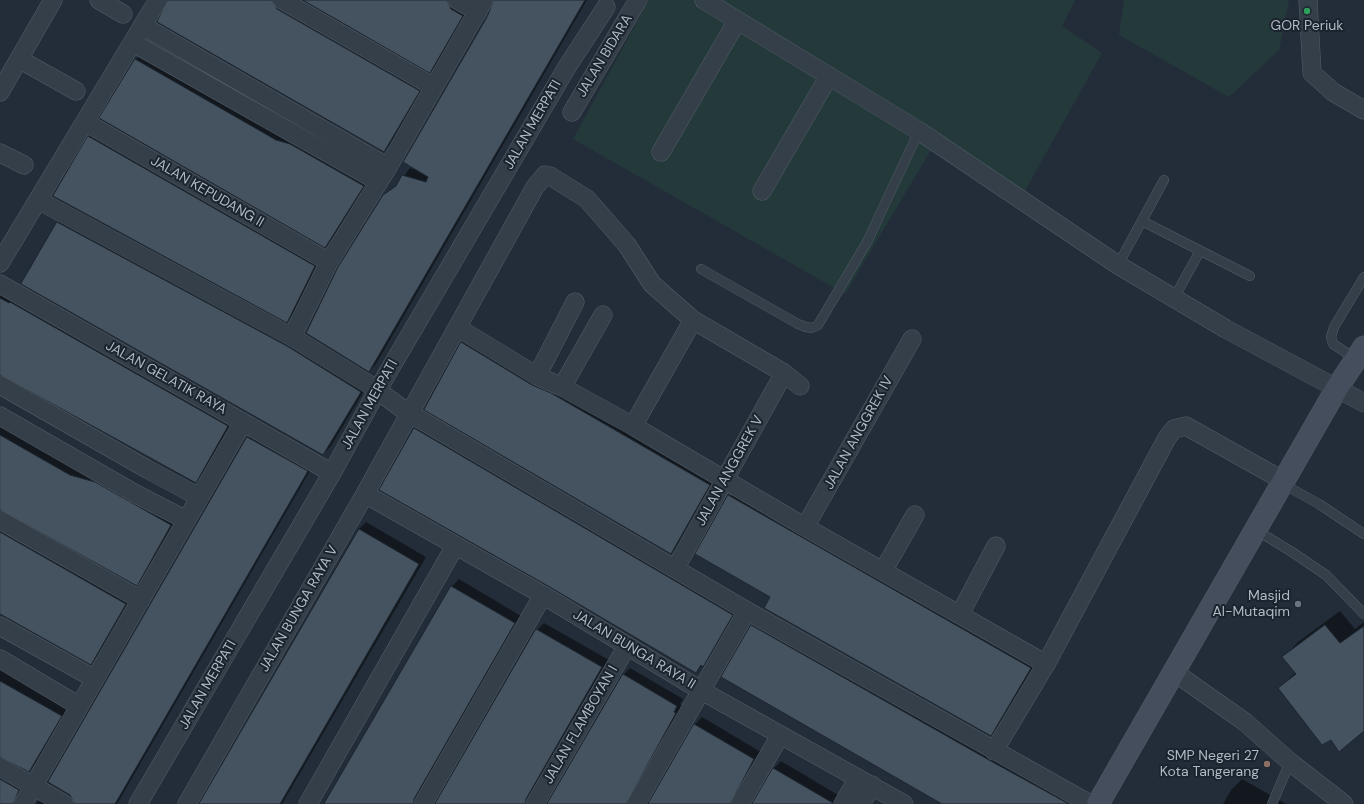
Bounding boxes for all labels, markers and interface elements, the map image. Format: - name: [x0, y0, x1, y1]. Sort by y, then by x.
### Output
- marker: GOR Periuk: [1302, 6, 1312, 16]
- street label: JALAN BIDARA: [574, 12, 636, 100]
- place label: GOR Periuk: [1271, 18, 1343, 34]
- street label: JALAN MERPATI: [501, 77, 565, 173]
- street label: JALAN KEPUDANG II: [147, 153, 267, 231]
- street label: JALAN GELATIK RAYA: [102, 338, 230, 418]
- street label: JALAN MERPATI: [338, 357, 402, 453]
- street label: JALAN ANGGREK IV: [821, 373, 897, 493]
- street label: JALAN ANGGREK V: [693, 413, 767, 529]
- street label: JALAN BUNGA RAYA V: [256, 543, 342, 675]
- place label: Masjid Al-Mutaqim: [1212, 588, 1290, 620]
- marker: Masjid Al-Mutaqim: [1293, 599, 1303, 609]
- street label: JALAN BUNGA RAYA II: [570, 607, 698, 693]
- street label: JALAN MERPATI: [176, 637, 240, 733]
- street label: JALAN FLAMBOYAN I: [540, 663, 622, 787]
- place label: SMP Negeri 27 Kota Tangerang: [1160, 748, 1259, 780]
- marker: SMP Negeri 27 Kota Tangerang: [1262, 759, 1272, 769]

